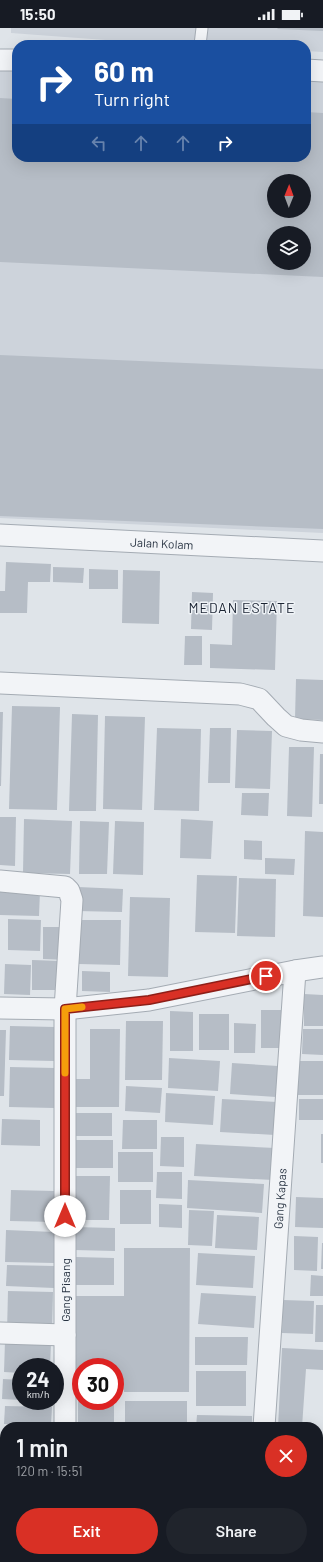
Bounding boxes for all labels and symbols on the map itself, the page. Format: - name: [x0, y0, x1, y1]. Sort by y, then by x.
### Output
- north arrow: [267, 174, 311, 218]
- street label: Jalan Kolam: [130, 534, 194, 552]
- district label: MEDAN ESTATE: [188, 599, 296, 616]
- pin: [249, 959, 283, 993]
- street label: Gang Kapas: [270, 1168, 289, 1229]
- position arrow: [44, 1195, 86, 1237]
- street label: Gang Pisang: [58, 1258, 72, 1322]
- speed limit sign: 30: [72, 1358, 124, 1410]

